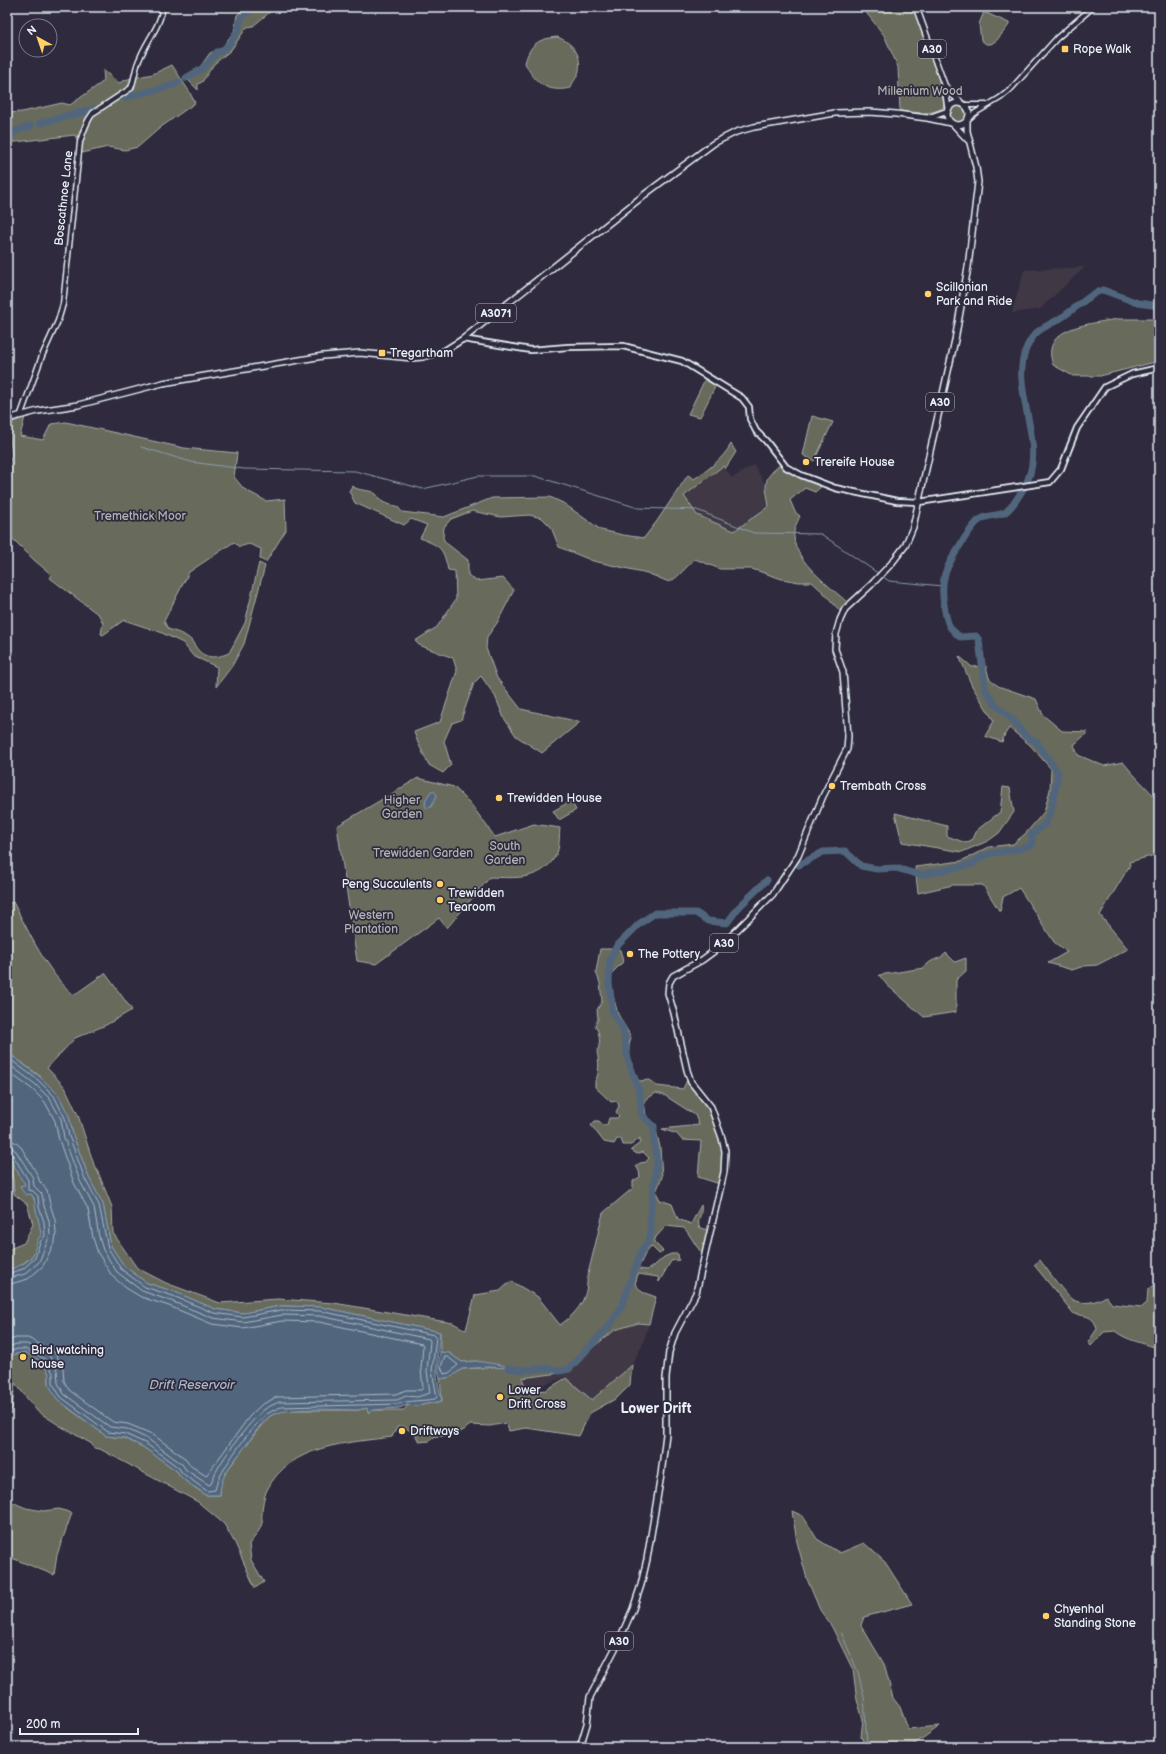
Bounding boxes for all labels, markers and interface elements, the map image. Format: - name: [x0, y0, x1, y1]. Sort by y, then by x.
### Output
- north arrow: [18, 18, 58, 58]
- text: N: [25, 23, 39, 38]
- road number: A30: [918, 40, 946, 58]
- place label: Rope Walk: [1073, 42, 1131, 57]
- marker: Rope Walk: [1060, 44, 1070, 54]
- park label: Millenium Wood: [877, 84, 963, 99]
- street label: Boscathnoe Lane: [52, 150, 76, 246]
- place label: Scillonian Park and Ride: [936, 280, 1012, 309]
- marker: Scillonian Park and Ride: [923, 289, 933, 299]
- road number: A3071: [476, 304, 516, 322]
- place label: Tregartham: [390, 346, 453, 361]
- marker: Tregartham: [377, 348, 387, 358]
- road number: A30: [926, 393, 954, 411]
- place label: Trereife House: [814, 455, 895, 470]
- marker: Trereife House: [801, 457, 811, 467]
- park label: Tremethick Moor: [94, 509, 187, 524]
- place label: Trembath Cross: [840, 779, 926, 794]
- marker: Trembath Cross: [827, 781, 837, 791]
- place label: Trewidden House: [507, 791, 602, 806]
- park label: Higher Garden: [382, 793, 423, 822]
- marker: Trewidden House: [494, 793, 504, 803]
- park label: South Garden: [485, 839, 526, 868]
- park label: Trewidden Garden: [373, 846, 473, 861]
- place label: Peng Succulents: [342, 877, 432, 892]
- marker: Peng Succulents: [435, 879, 445, 889]
- place label: Trewidden Tearoom: [448, 886, 505, 915]
- marker: Trewidden Tearoom: [435, 895, 445, 905]
- park label: Western Plantation: [344, 908, 398, 937]
- road number: A30: [710, 934, 738, 952]
- place label: The Pottery: [638, 947, 701, 962]
- marker: The Pottery: [625, 949, 635, 959]
- place label: Bird watching house: [31, 1343, 104, 1372]
- marker: Bird watching house: [18, 1352, 28, 1362]
- water label: Drift Reservoir: [149, 1377, 236, 1393]
- place label: Lower Drift Cross: [508, 1383, 566, 1412]
- marker: Lower Drift Cross: [495, 1392, 505, 1402]
- district label: Lower Drift: [621, 1400, 692, 1417]
- place label: Driftways: [410, 1424, 459, 1439]
- marker: Driftways: [397, 1426, 407, 1436]
- place label: Chyenhal Standing Stone: [1054, 1602, 1136, 1631]
- marker: Chyenhal Standing Stone: [1041, 1611, 1051, 1621]
- road number: A30: [605, 1632, 633, 1650]
- scale bar: [20, 1710, 138, 1736]
- text: 200 m: [26, 1717, 60, 1732]

